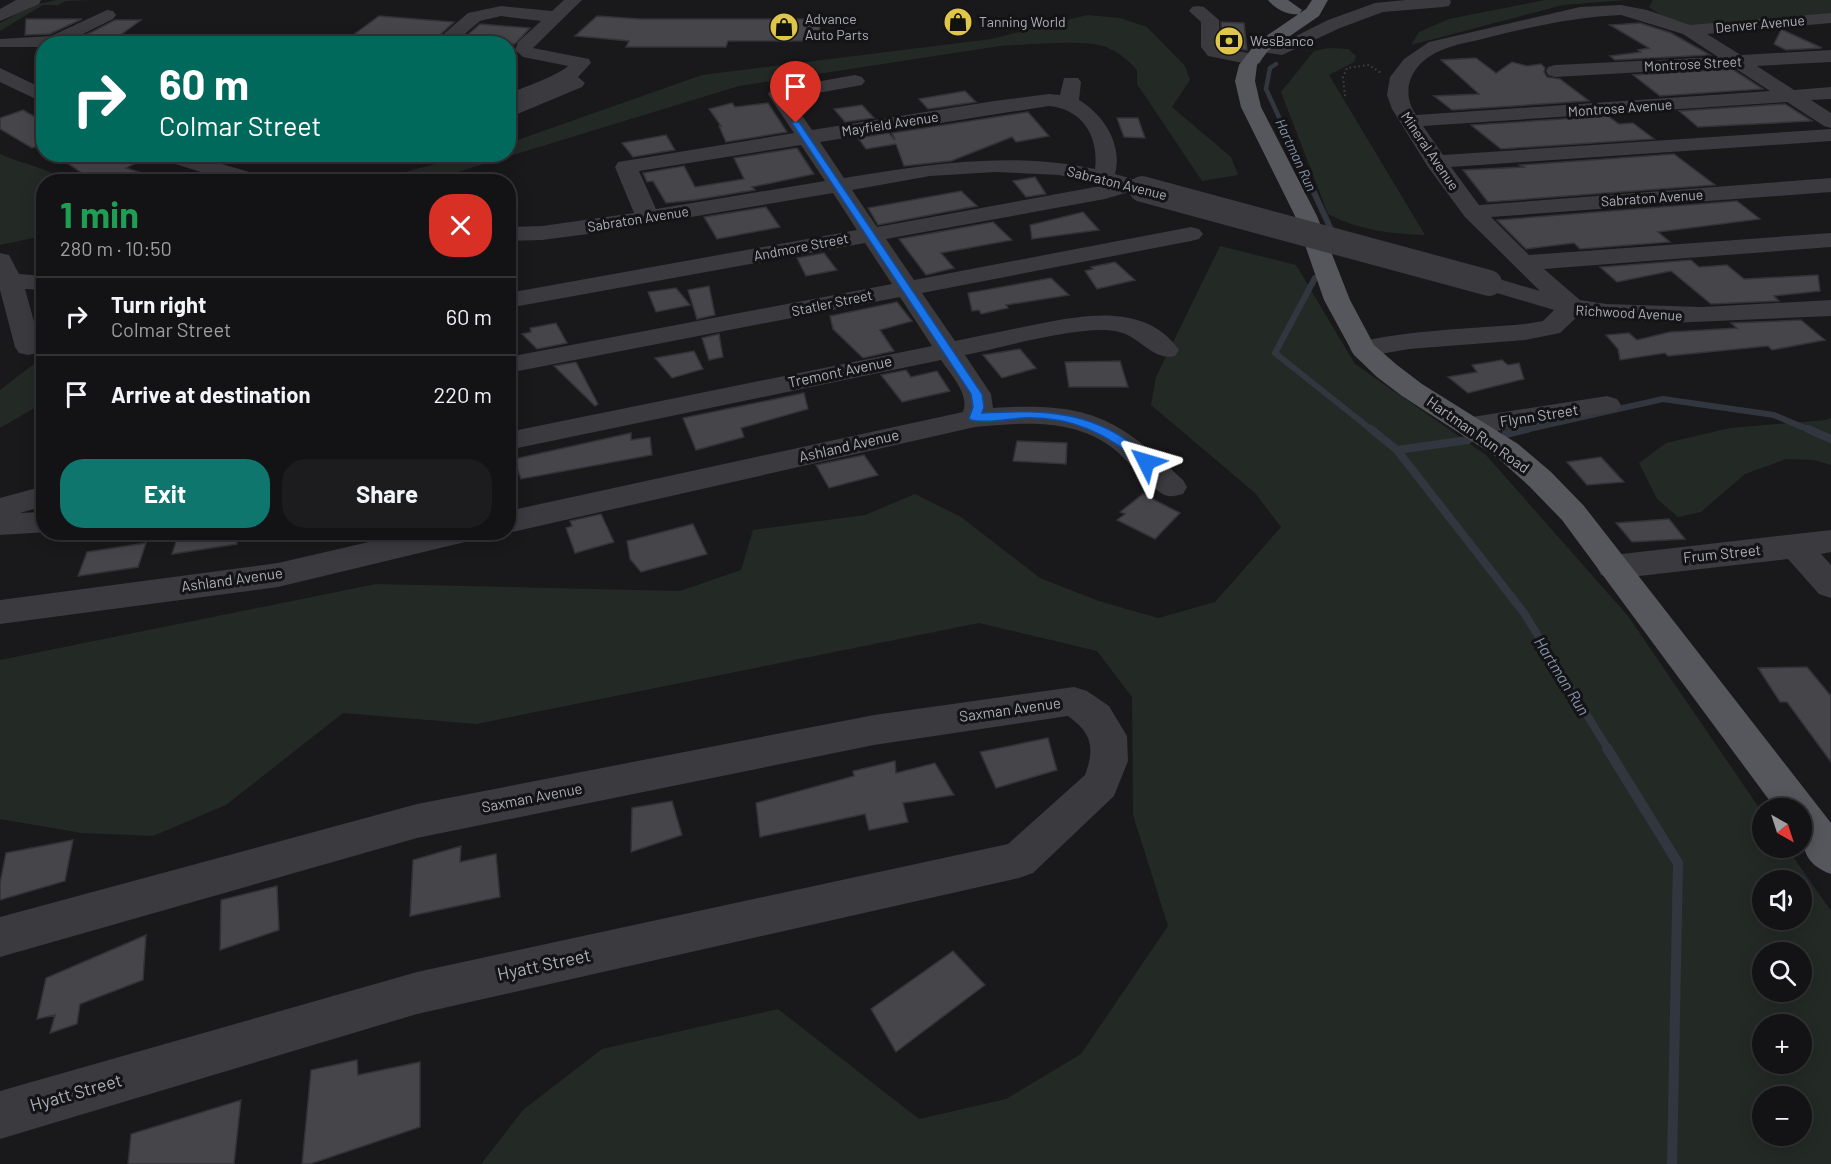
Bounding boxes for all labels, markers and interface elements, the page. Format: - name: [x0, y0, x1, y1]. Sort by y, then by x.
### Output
- shop icon: Tanning World: [942, 6, 974, 38]
- place label: Advance Auto Parts: [805, 10, 869, 43]
- shop icon: Advance Auto Parts: [768, 11, 800, 43]
- street label: Denver Avenue: [1714, 11, 1805, 36]
- place label: Tanning World: [979, 13, 1066, 30]
- bank icon: WesBanco: [1213, 25, 1245, 57]
- place label: WesBanco: [1250, 32, 1314, 49]
- street label: Montrose Street: [1644, 52, 1742, 75]
- text: 60 m: [159, 58, 249, 108]
- icon: right: [60, 60, 138, 138]
- pin: [770, 61, 821, 123]
- icon: arrive: [779, 70, 812, 103]
- street label: Montrose Avenue: [1567, 95, 1673, 120]
- street label: Mayfield Avenue: [840, 107, 940, 140]
- street label: Mineral Avenue: [1398, 108, 1463, 193]
- text: Colmar Street: [159, 109, 321, 141]
- water label: Hartman Run: [1272, 116, 1321, 194]
- street label: Sabraton Avenue: [1065, 162, 1169, 203]
- street label: Sabraton Avenue: [1600, 185, 1704, 210]
- text: 1 min: [60, 192, 139, 235]
- button: close: [429, 194, 492, 257]
- street label: Sabraton Avenue: [586, 202, 690, 235]
- street label: Andmore Street: [752, 229, 850, 264]
- text: 280 m · 10:50: [60, 236, 172, 260]
- street label: Statler Street: [790, 286, 874, 319]
- text: Turn right: [111, 291, 206, 317]
- icon: right: [60, 300, 93, 333]
- street label: Richwood Avenue: [1575, 301, 1683, 324]
- text: 60 m: [446, 303, 492, 329]
- text: Colmar Street: [111, 317, 231, 341]
- street label: Tremont Avenue: [786, 351, 893, 391]
- icon: arrive: [60, 378, 93, 411]
- text: Arrive at destination: [111, 381, 310, 407]
- text: 220 m: [433, 381, 492, 407]
- street label: Hartman Run Road: [1424, 392, 1533, 476]
- street label: Flynn Street: [1498, 400, 1579, 430]
- street label: Ashland Avenue: [797, 425, 901, 465]
- position arrow: [1114, 430, 1178, 494]
- button: Exit: [60, 459, 270, 528]
- button: Share: [282, 459, 492, 528]
- street label: Frum Street: [1682, 540, 1762, 566]
- street label: Ashland Avenue: [180, 563, 284, 595]
- water label: Hartman Run: [1531, 633, 1594, 719]
- street label: Saxman Avenue: [958, 693, 1062, 725]
- street label: Saxman Avenue: [480, 778, 584, 816]
- north arrow: [1752, 798, 1812, 858]
- map controls: [1752, 798, 1812, 1146]
- button: sound: [1752, 870, 1812, 930]
- button: search: [1752, 942, 1812, 1002]
- street label: Hyatt Street: [495, 943, 592, 985]
- button: +: [1752, 1014, 1812, 1074]
- street label: Hyatt Street: [27, 1068, 124, 1116]
- button: −: [1752, 1086, 1812, 1146]

